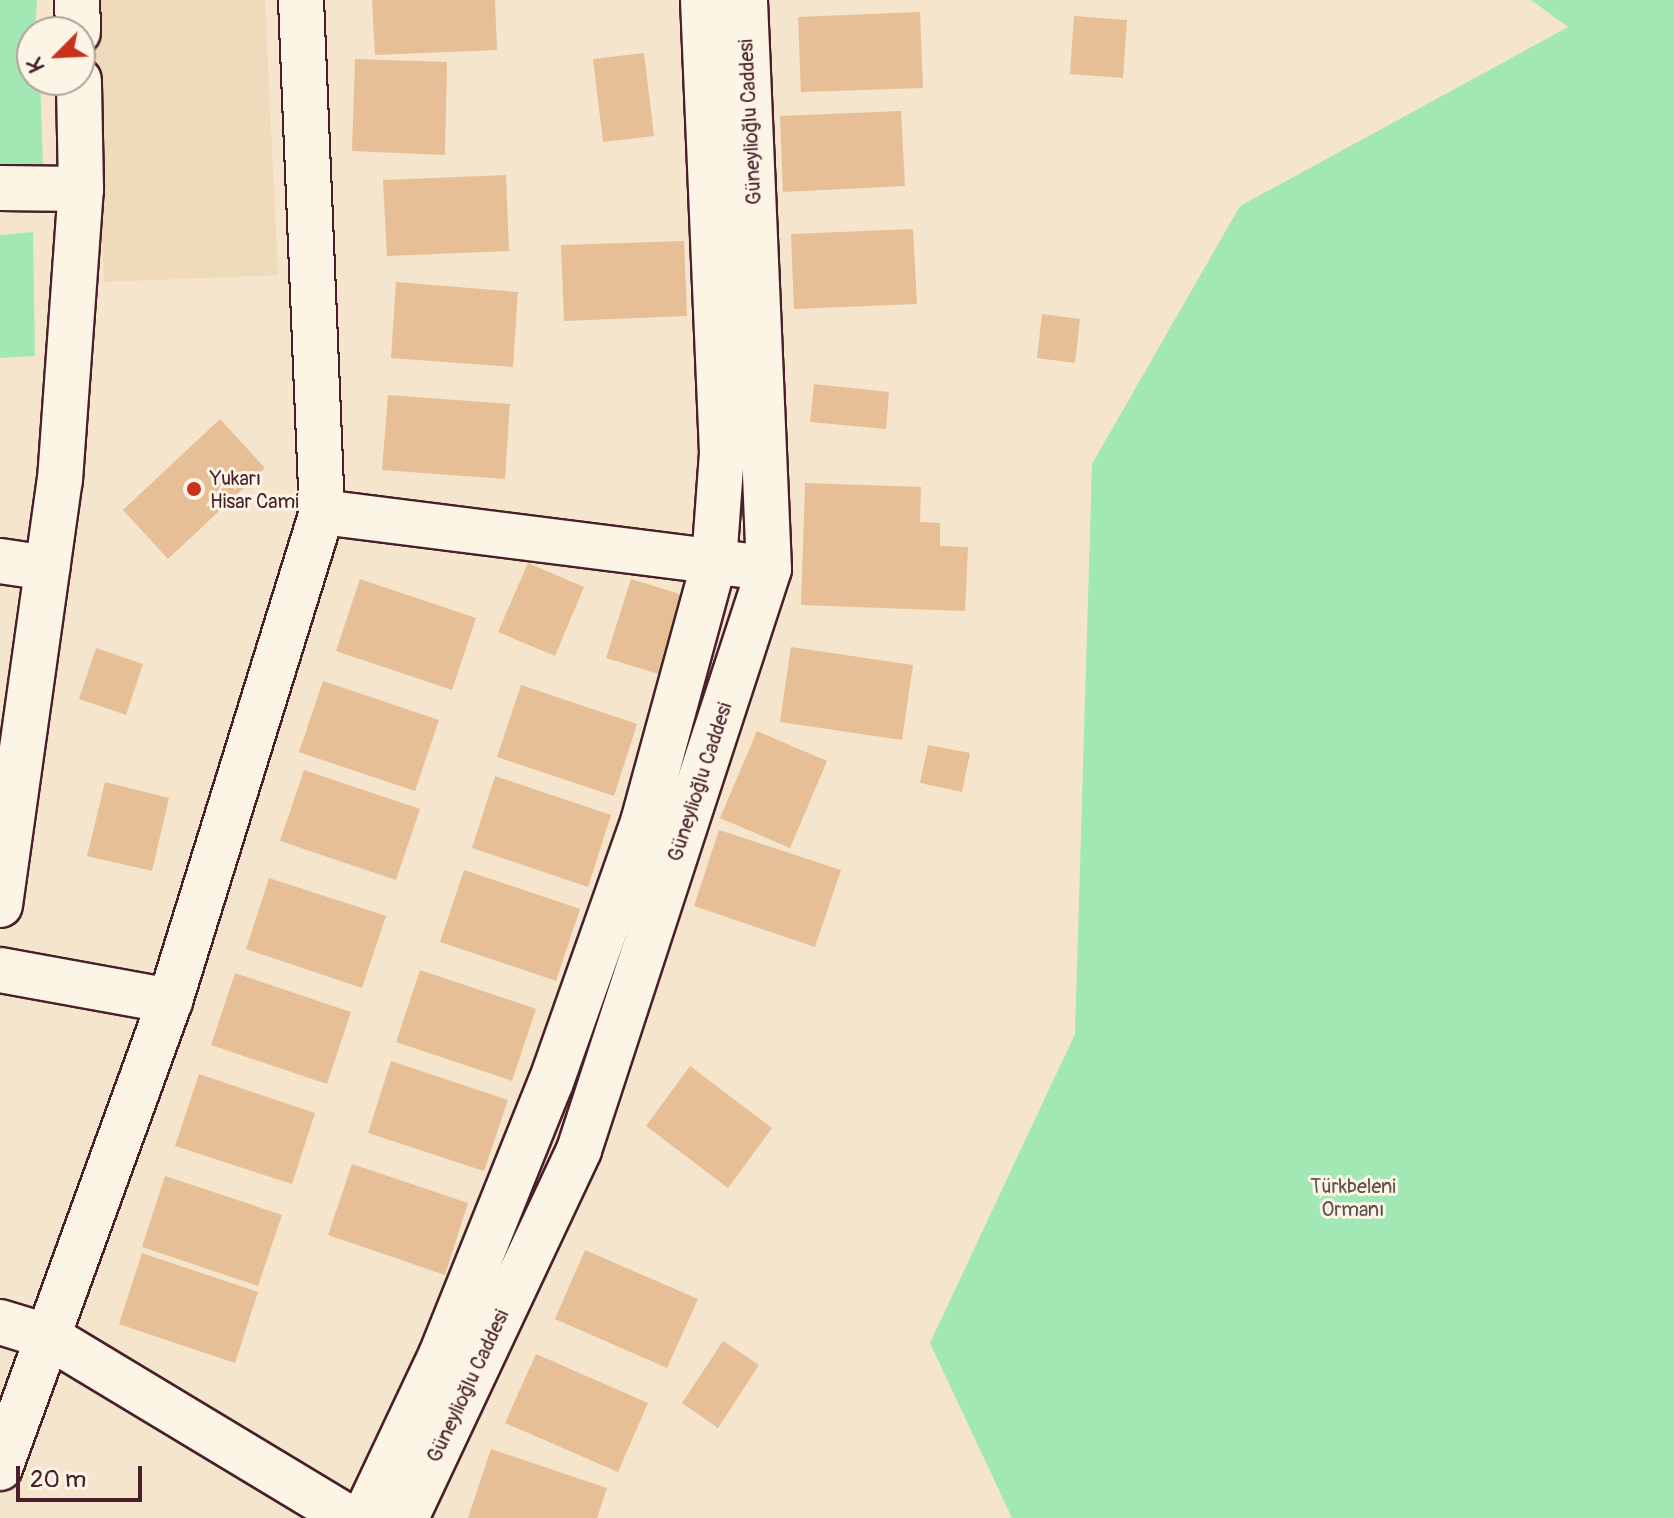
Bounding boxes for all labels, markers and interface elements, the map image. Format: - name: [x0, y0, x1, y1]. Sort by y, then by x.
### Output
- north arrow: [16, 16, 96, 96]
- street label: Güneylioğlu Caddesi: [734, 39, 766, 205]
- text: K: [20, 53, 51, 77]
- place label: Yukarı Hisar Cami: [210, 466, 299, 513]
- marker: Yukarı Hisar Cami: [185, 480, 203, 498]
- street label: Güneylioğlu Caddesi: [663, 699, 737, 865]
- park label: Türkbeleni Ormanı: [1310, 1174, 1396, 1221]
- street label: Güneylioğlu Caddesi: [422, 1306, 514, 1466]
- scale bar: [20, 1450, 146, 1500]
- text: 20 m: [30, 1465, 86, 1494]

